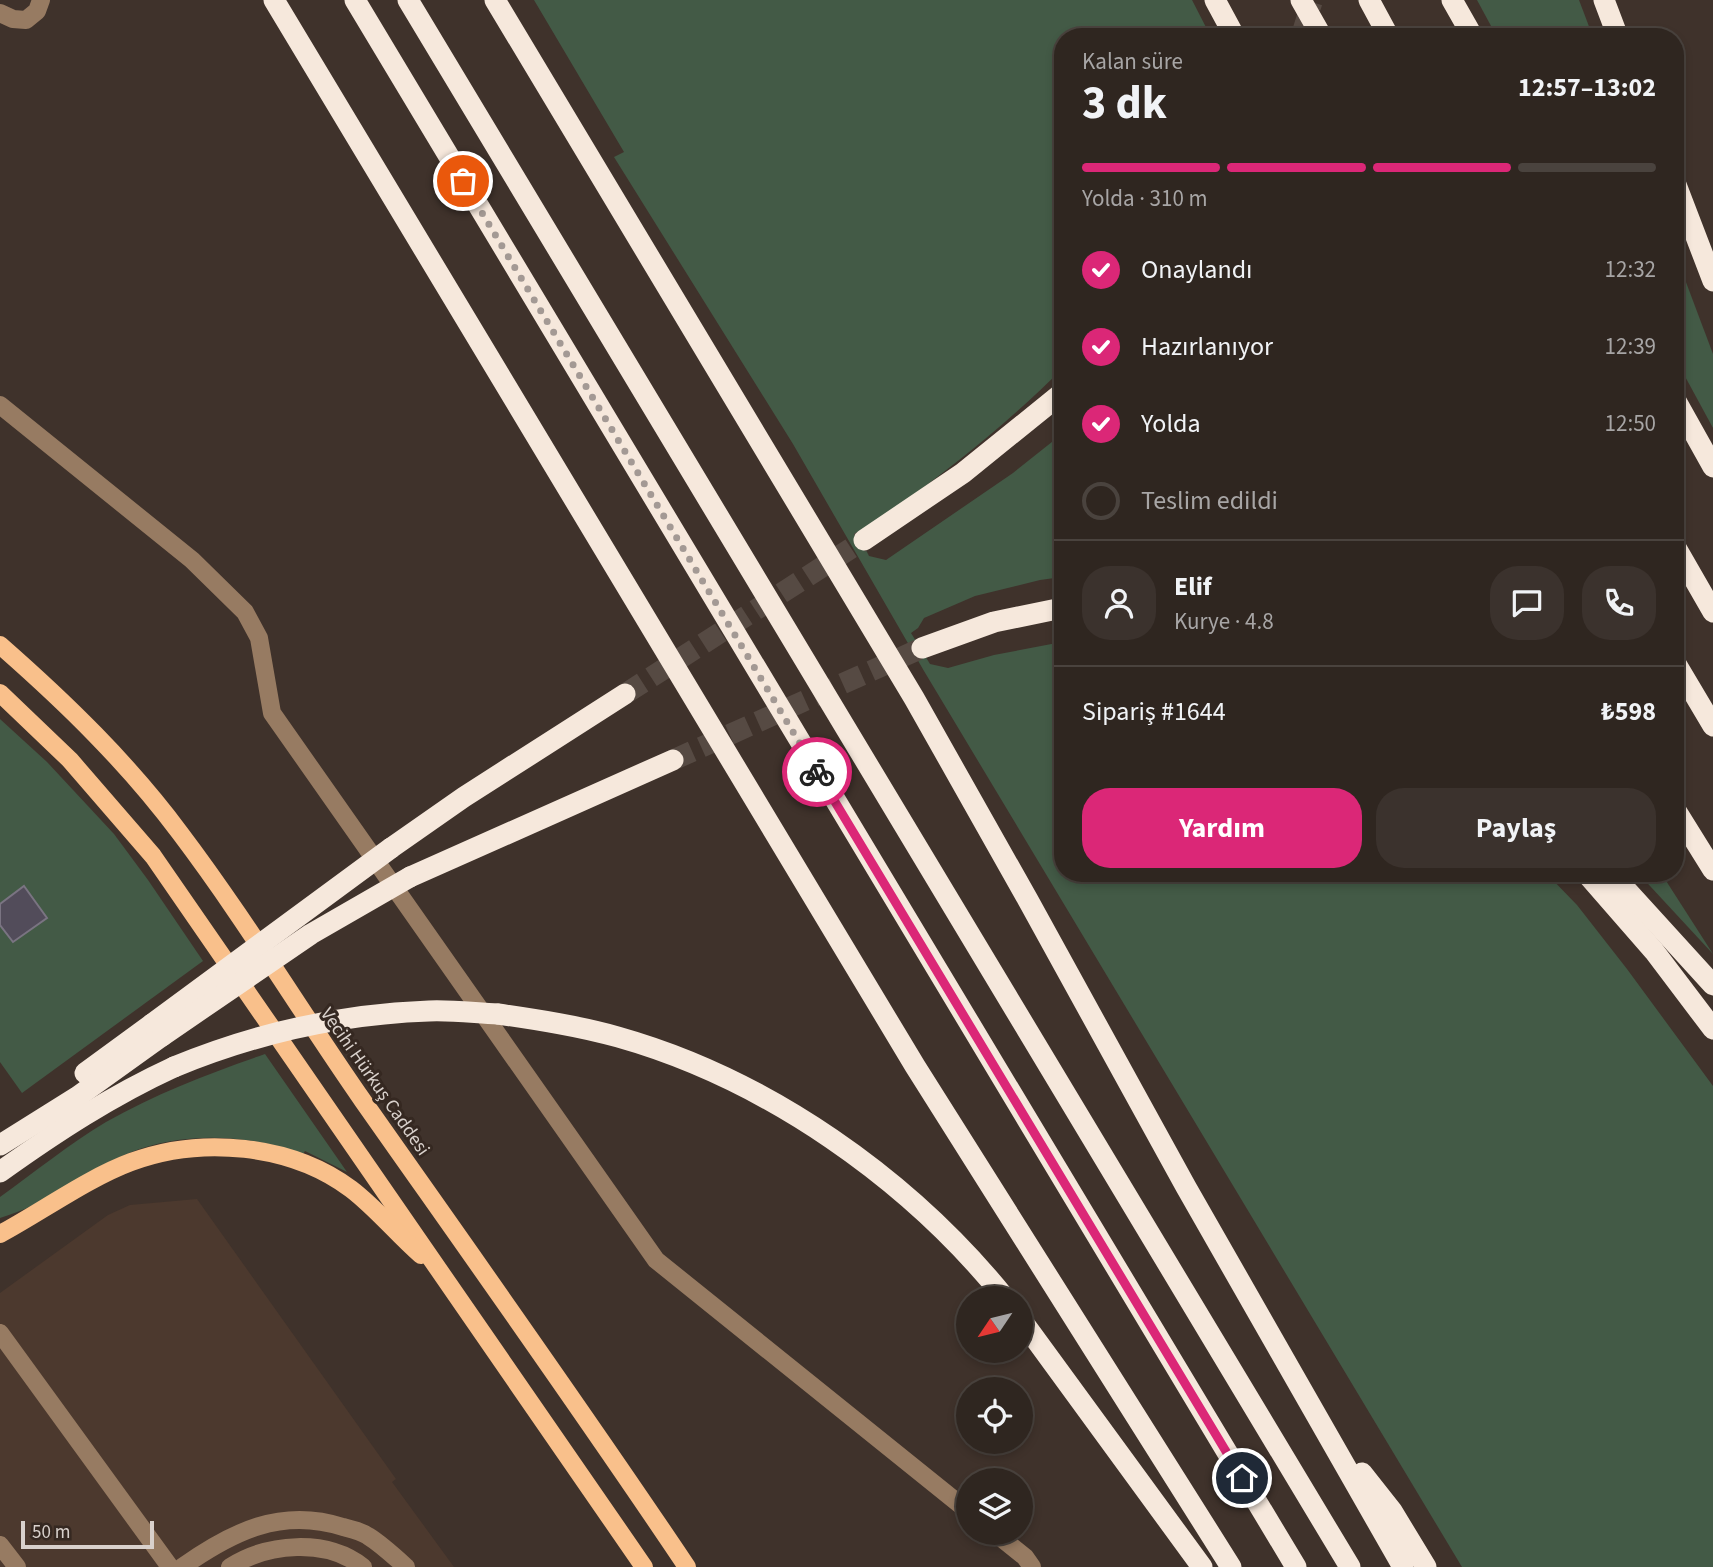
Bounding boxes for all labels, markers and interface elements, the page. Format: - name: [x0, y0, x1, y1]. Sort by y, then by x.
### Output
- text: Kalan süre: [1082, 45, 1183, 78]
- text: 12:57–13:02: [1518, 69, 1656, 106]
- text: 3 dk: [1082, 71, 1167, 136]
- pin: [433, 151, 493, 211]
- icon: bag: [444, 162, 482, 200]
- text: Yolda · 310 m: [1082, 182, 1208, 215]
- icon: check: [1082, 251, 1120, 289]
- text: Onaylandı: [1141, 251, 1253, 288]
- text: 12:32: [1605, 253, 1656, 286]
- icon: check: [1082, 328, 1120, 366]
- text: Hazırlanıyor: [1141, 328, 1273, 365]
- text: 12:39: [1605, 330, 1656, 363]
- icon: check: [1082, 405, 1120, 443]
- text: Yolda: [1141, 405, 1201, 442]
- text: 12:50: [1605, 407, 1656, 440]
- text: Teslim edildi: [1141, 482, 1278, 519]
- button: person: [1082, 566, 1156, 640]
- button: chat: [1490, 566, 1564, 640]
- button: phone: [1582, 566, 1656, 640]
- text: Elif: [1174, 568, 1212, 605]
- text: Kurye · 4.8: [1174, 605, 1274, 638]
- text: Sipariş #1644: [1082, 693, 1226, 730]
- text: ₺598: [1601, 693, 1656, 730]
- courier: [782, 737, 852, 807]
- icon: bike: [798, 753, 836, 791]
- button: Yardım: [1082, 788, 1362, 868]
- button: Paylaş: [1376, 788, 1656, 868]
- street label: Vecihi Hürkuş Caddesi: [313, 1002, 436, 1161]
- north arrow: [956, 1286, 1032, 1363]
- map controls: [956, 1286, 1033, 1545]
- button: locate: [956, 1377, 1033, 1454]
- pin: [1212, 1448, 1272, 1508]
- icon: home: [1223, 1459, 1261, 1497]
- button: layers: [956, 1468, 1033, 1545]
- scale bar: [21, 1518, 154, 1550]
- text: 50 m: [32, 1519, 70, 1546]

